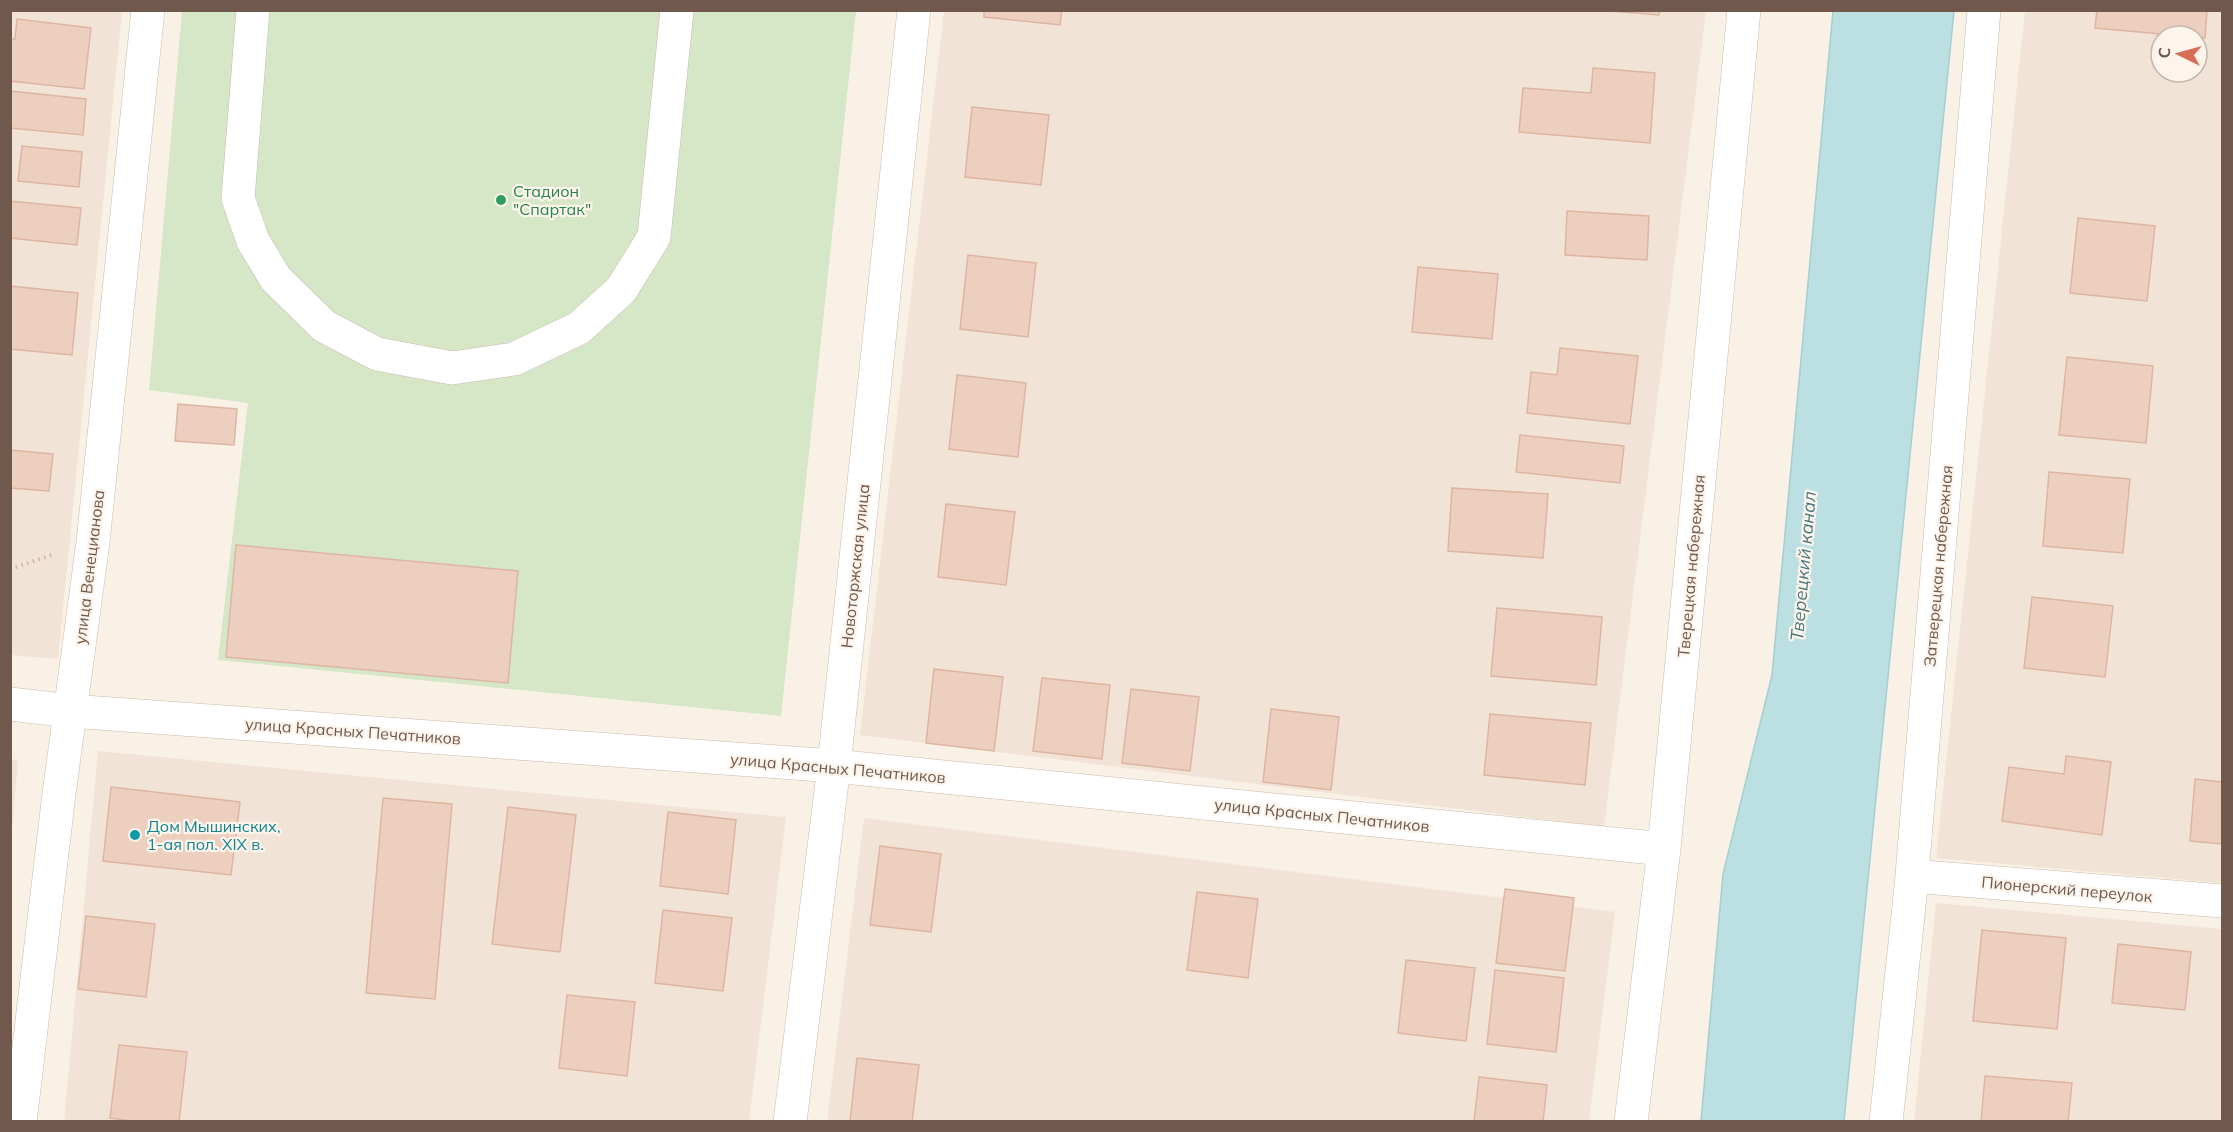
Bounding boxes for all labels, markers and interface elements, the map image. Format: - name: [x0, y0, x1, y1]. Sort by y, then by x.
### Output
- north arrow: [2149, 24, 2209, 84]
- text: С: [2154, 46, 2174, 59]
- place label: Стадион "Спартак": [513, 181, 591, 219]
- marker: Стадион "Спартак": [494, 193, 508, 207]
- street label: Затверецкая набережная: [1919, 464, 1957, 668]
- street label: Тверецкая набережная: [1673, 474, 1709, 658]
- street label: Новоторжская улица: [836, 483, 874, 649]
- street label: улица Венецианова: [70, 489, 108, 645]
- water label: Тверецкий канал: [1785, 490, 1821, 642]
- street label: улица Красных Печатников: [244, 713, 462, 749]
- street label: улица Красных Печатников: [729, 749, 947, 787]
- street label: улица Красных Печатников: [1213, 794, 1431, 836]
- place label: Дом Мышинских, 1-ая пол. XIX в.: [147, 816, 281, 854]
- marker: Дом Мышинских, 1-ая пол. XIX в.: [128, 828, 142, 842]
- street label: Пионерский переулок: [1981, 872, 2154, 906]

